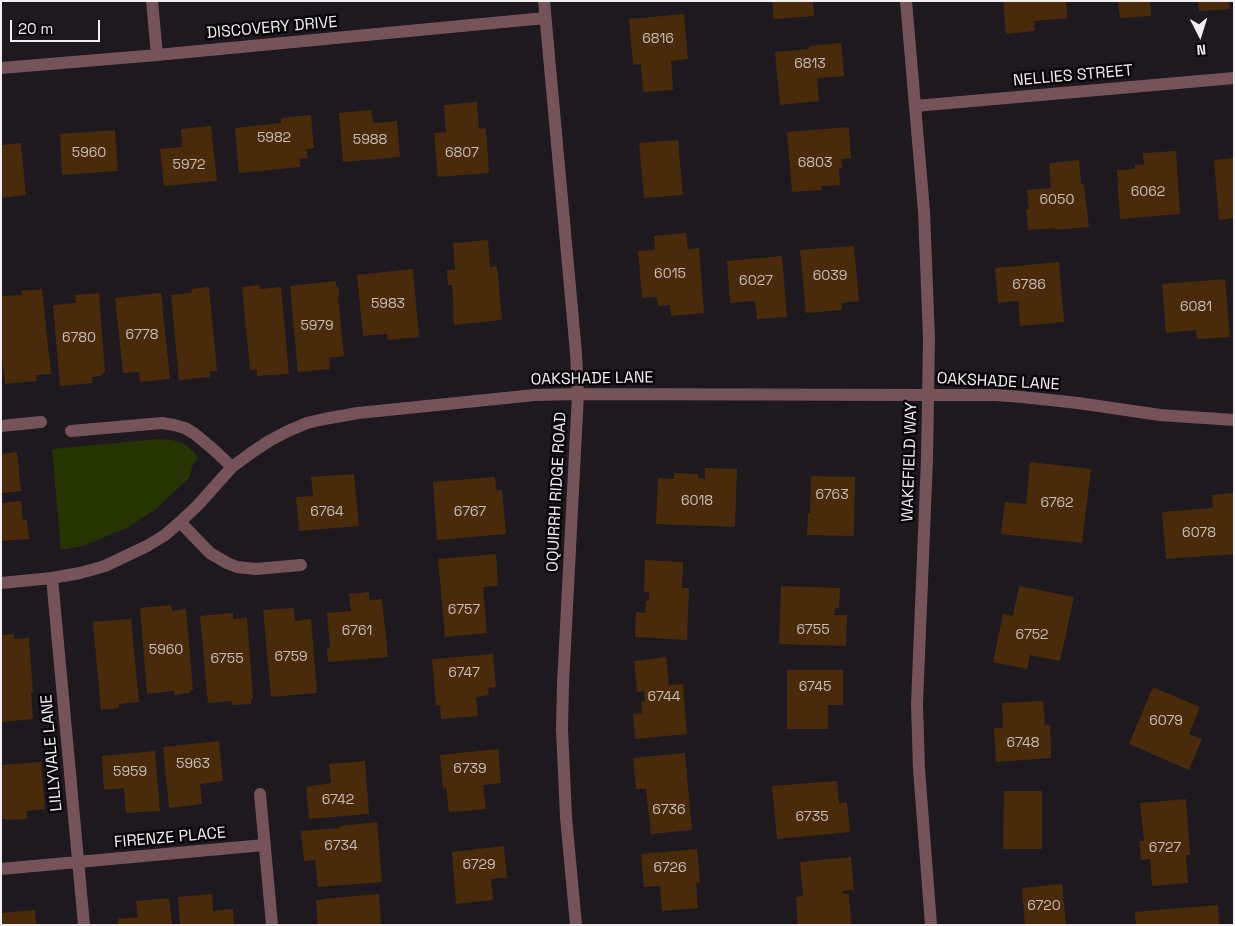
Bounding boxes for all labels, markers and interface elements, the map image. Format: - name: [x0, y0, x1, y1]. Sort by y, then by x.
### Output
- scale bar: [12, 10, 102, 42]
- north arrow: [1175, 10, 1225, 60]
- street label: DISCOVERY DRIVE: [206, 13, 338, 43]
- text: 20 m: [18, 19, 53, 38]
- house number: 6816: [642, 31, 674, 47]
- text: N: [1196, 41, 1207, 59]
- house number: 6813: [794, 56, 826, 72]
- street label: NELLIES STREET: [1012, 61, 1134, 91]
- house number: 5982: [257, 130, 291, 146]
- house number: 5988: [353, 132, 387, 148]
- house number: 5960: [72, 145, 106, 161]
- house number: 6807: [445, 145, 479, 161]
- house number: 6803: [798, 155, 832, 171]
- house number: 5972: [173, 157, 205, 173]
- house number: 6062: [1131, 184, 1165, 200]
- house number: 6050: [1040, 192, 1074, 208]
- house number: 6015: [654, 266, 686, 282]
- house number: 6039: [813, 268, 847, 284]
- house number: 6027: [739, 273, 773, 289]
- house number: 6786: [1012, 277, 1046, 293]
- house number: 5983: [371, 296, 405, 312]
- house number: 6081: [1180, 299, 1212, 315]
- house number: 5979: [300, 318, 334, 334]
- house number: 6778: [126, 327, 158, 343]
- house number: 6780: [62, 330, 96, 346]
- street label: OAKSHADE LANE: [530, 368, 654, 390]
- street label: OAKSHADE LANE: [936, 369, 1060, 395]
- street label: WAKEFIELD WAY: [898, 402, 922, 522]
- street label: OQUIRRH RIDGE ROAD: [543, 411, 571, 573]
- house number: 6763: [815, 487, 849, 503]
- house number: 6018: [681, 493, 713, 509]
- house number: 6762: [1040, 495, 1074, 511]
- house number: 6764: [310, 504, 344, 520]
- house number: 6767: [454, 504, 486, 520]
- house number: 6078: [1182, 525, 1216, 541]
- house number: 6757: [448, 602, 480, 618]
- house number: 6755: [796, 622, 830, 638]
- house number: 6761: [342, 623, 372, 639]
- house number: 6752: [1016, 627, 1048, 643]
- house number: 5960: [149, 642, 183, 658]
- house number: 6759: [274, 649, 308, 665]
- house number: 6755: [210, 651, 244, 667]
- house number: 6747: [448, 665, 480, 681]
- house number: 6745: [799, 679, 831, 695]
- house number: 6744: [648, 689, 680, 705]
- street label: LILLYVALE LANE: [37, 694, 67, 812]
- house number: 6079: [1149, 713, 1183, 729]
- house number: 6748: [1007, 735, 1039, 751]
- house number: 5963: [176, 756, 210, 772]
- house number: 6739: [453, 761, 487, 777]
- house number: 5959: [113, 764, 147, 780]
- house number: 6742: [322, 792, 354, 808]
- house number: 6736: [652, 802, 686, 818]
- house number: 6735: [795, 809, 829, 825]
- street label: FIRENZE PLACE: [113, 824, 227, 852]
- house number: 6734: [324, 838, 358, 854]
- house number: 6727: [1149, 840, 1181, 856]
- house number: 6729: [462, 857, 496, 873]
- house number: 6726: [653, 860, 687, 876]
- house number: 6720: [1027, 898, 1061, 914]

